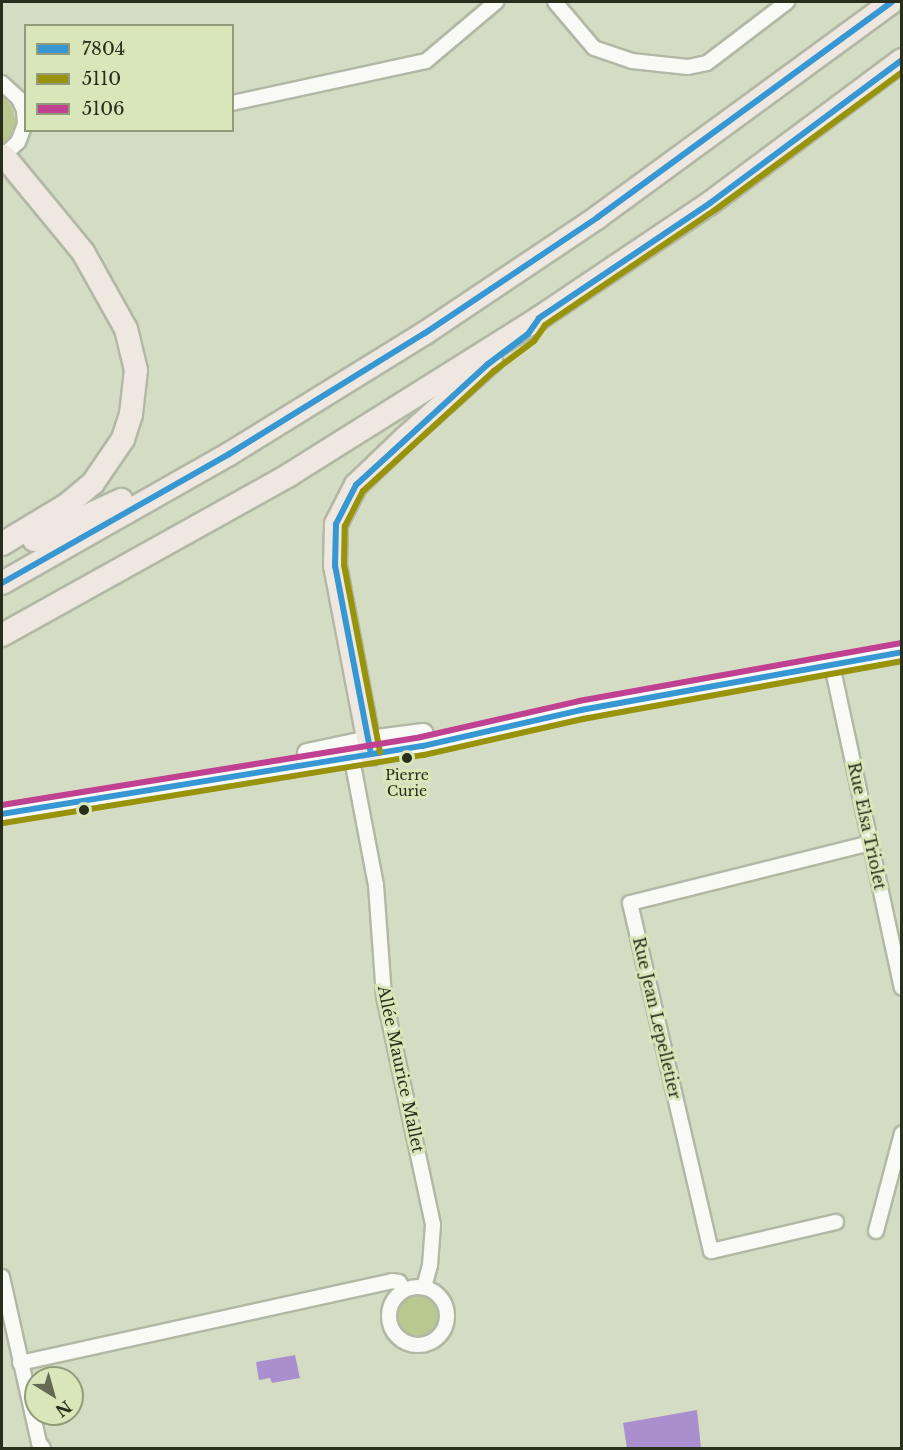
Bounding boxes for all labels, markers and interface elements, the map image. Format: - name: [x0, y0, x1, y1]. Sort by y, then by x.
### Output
- legend: [24, 24, 234, 132]
- text: 7804: [82, 38, 125, 60]
- text: 5110: [82, 68, 121, 90]
- text: 5106: [82, 98, 125, 120]
- marker: Pierre Curie: [401, 752, 413, 764]
- street label: Rue Elsa Triolet: [844, 760, 890, 892]
- place label: Pierre Curie: [385, 767, 429, 800]
- unlabelled marker: [78, 804, 90, 816]
- street label: Rue Jean Lepelletier: [629, 935, 685, 1101]
- street label: Allée Maurice Mallet: [374, 984, 428, 1154]
- north arrow: [24, 1366, 84, 1426]
- text: N: [52, 1396, 76, 1421]

